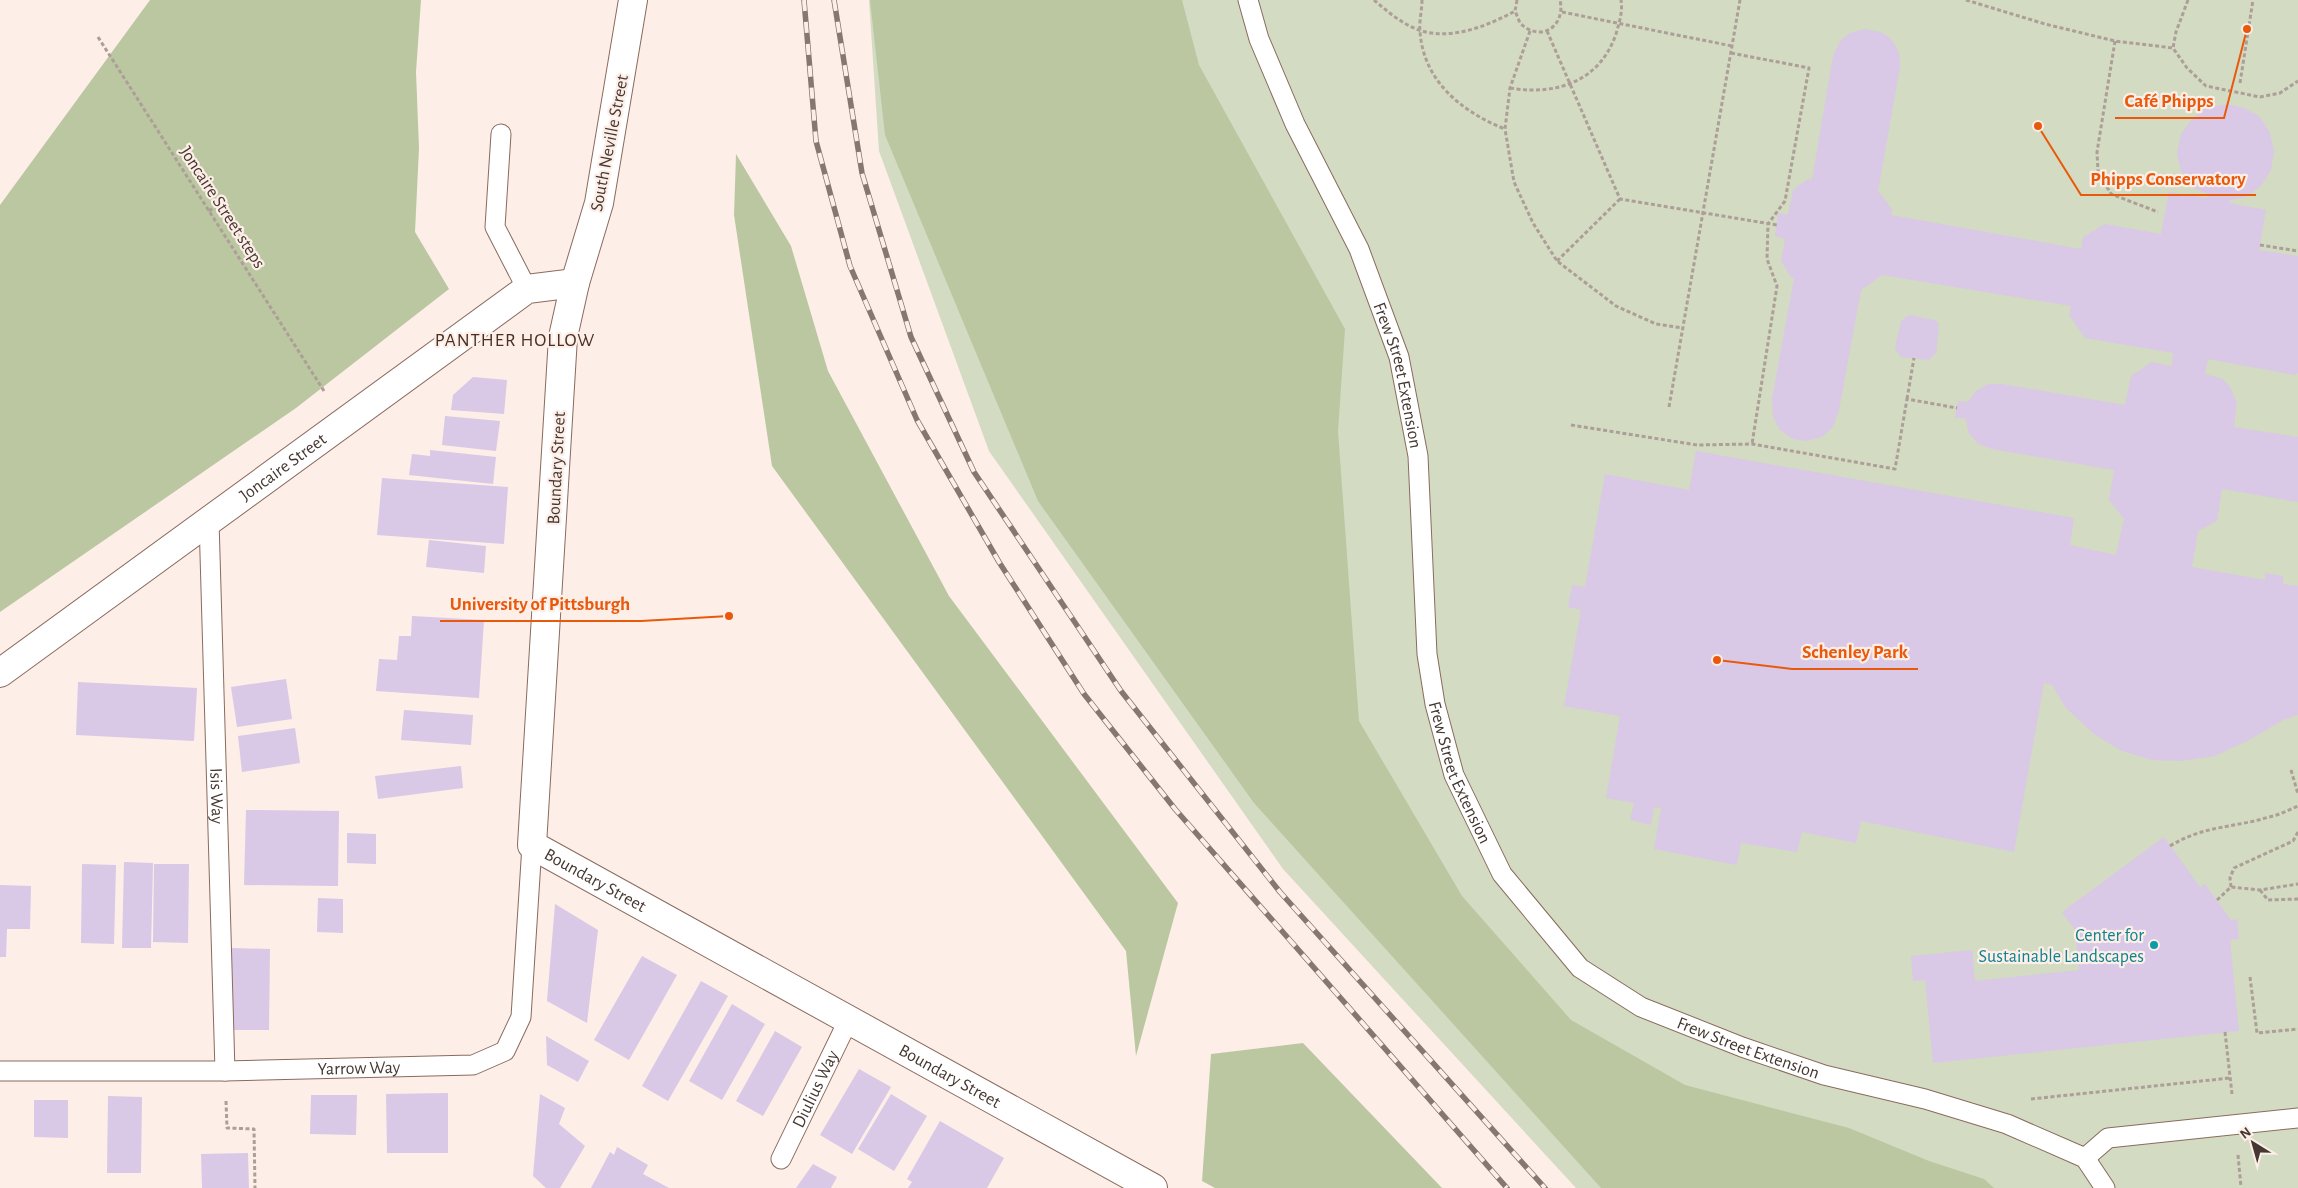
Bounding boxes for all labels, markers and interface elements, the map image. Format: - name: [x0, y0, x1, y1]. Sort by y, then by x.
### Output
- street label: South Neville Street: [588, 73, 632, 213]
- callout: Café Phipps: [2115, 84, 2224, 118]
- text: Café Phipps: [2124, 92, 2214, 111]
- street label: Joncaire Street steps: [176, 143, 268, 272]
- callout: Phipps Conservatory: [2081, 161, 2256, 195]
- text: Phipps Conservatory: [2090, 170, 2246, 189]
- street label: Frew Street Extension: [1370, 300, 1424, 450]
- district label: PANTHER HOLLOW: [435, 331, 595, 350]
- street label: Boundary Street: [545, 411, 569, 525]
- street label: Joncaire Street: [237, 430, 330, 505]
- callout: University of Pittsburgh: [440, 587, 641, 621]
- text: University of Pittsburgh: [450, 595, 630, 614]
- callout: Schenley Park: [1792, 635, 1918, 669]
- text: Schenley Park: [1802, 643, 1909, 662]
- street label: Frew Street Extension: [1425, 700, 1494, 847]
- street label: Isis Way: [206, 768, 226, 824]
- street label: Boundary Street: [541, 846, 649, 916]
- place label: Center for Sustainable Landscapes: [1979, 927, 2144, 966]
- marker: Center for Sustainable Landscapes: [2148, 939, 2160, 951]
- street label: Frew Street Extension: [1674, 1014, 1822, 1083]
- street label: Boundary Street: [895, 1041, 1004, 1112]
- street label: Diulius Way: [790, 1047, 843, 1131]
- street label: Yarrow Way: [317, 1059, 401, 1079]
- north arrow: [2228, 1118, 2278, 1168]
- text: N: [2238, 1125, 2254, 1142]

